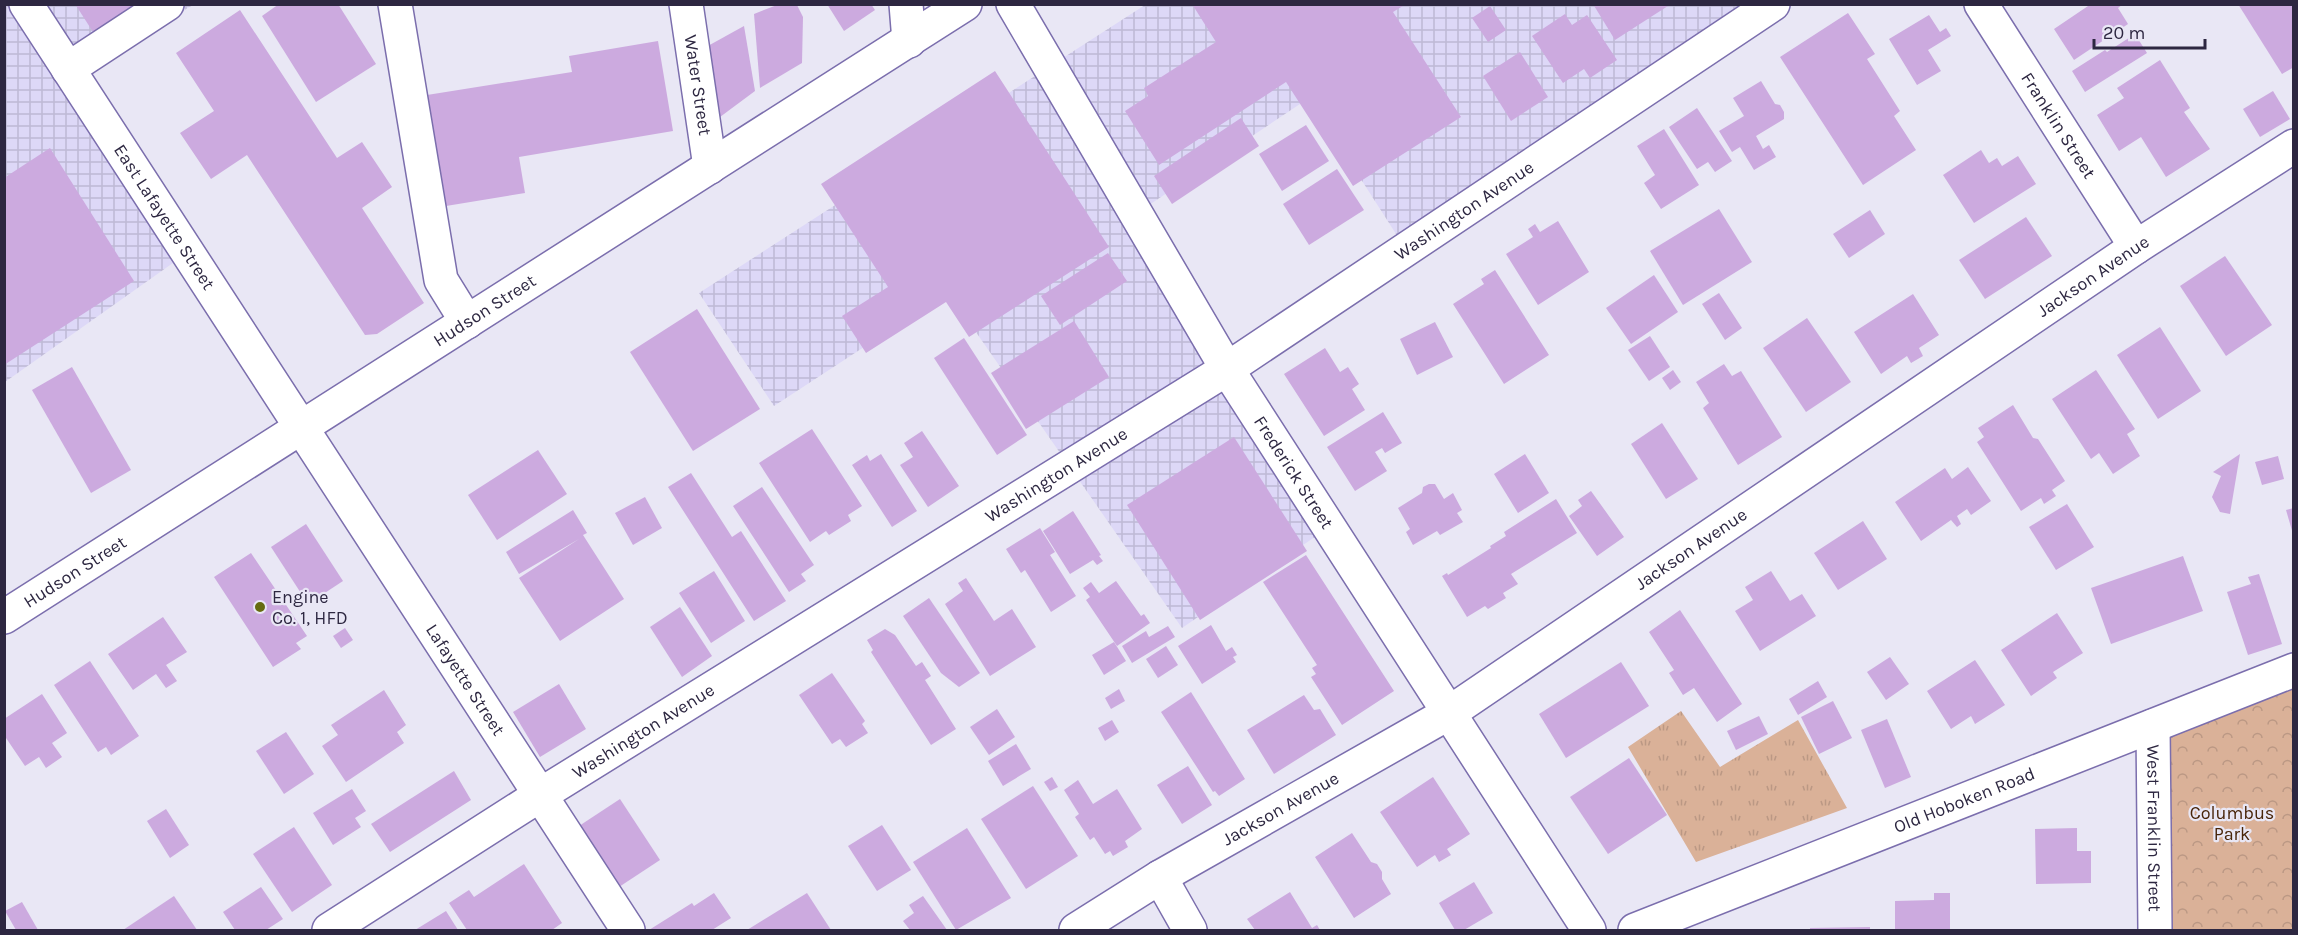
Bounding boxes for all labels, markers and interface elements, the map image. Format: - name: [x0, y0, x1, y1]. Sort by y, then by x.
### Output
- scale bar: [2094, 12, 2205, 50]
- text: 20 m: [2103, 22, 2145, 44]
- street label: Water Street: [680, 33, 716, 137]
- street label: Franklin Street: [2016, 68, 2101, 183]
- street label: East Lafayette Street: [109, 140, 220, 294]
- street label: Washington Avenue: [1390, 156, 1538, 265]
- street label: Jackson Avenue: [2033, 230, 2153, 322]
- street label: Hudson Street: [429, 269, 540, 351]
- street label: Frederick Street: [1249, 412, 1338, 533]
- street label: Washington Avenue: [981, 422, 1131, 527]
- street label: Jackson Avenue: [1631, 503, 1751, 595]
- street label: Hudson Street: [19, 531, 130, 613]
- place label: Engine Co. 1, HFD: [272, 586, 348, 629]
- marker: Engine Co. 1, HFD: [253, 600, 267, 614]
- street label: Lafayette Street: [421, 620, 510, 740]
- street label: Washington Avenue: [568, 679, 718, 783]
- street label: West Franklin Street: [2142, 744, 2166, 912]
- street label: Old Hoboken Road: [1890, 762, 2038, 838]
- street label: Jackson Avenue: [1218, 767, 1343, 850]
- park label: Columbus Park: [2190, 802, 2274, 845]

